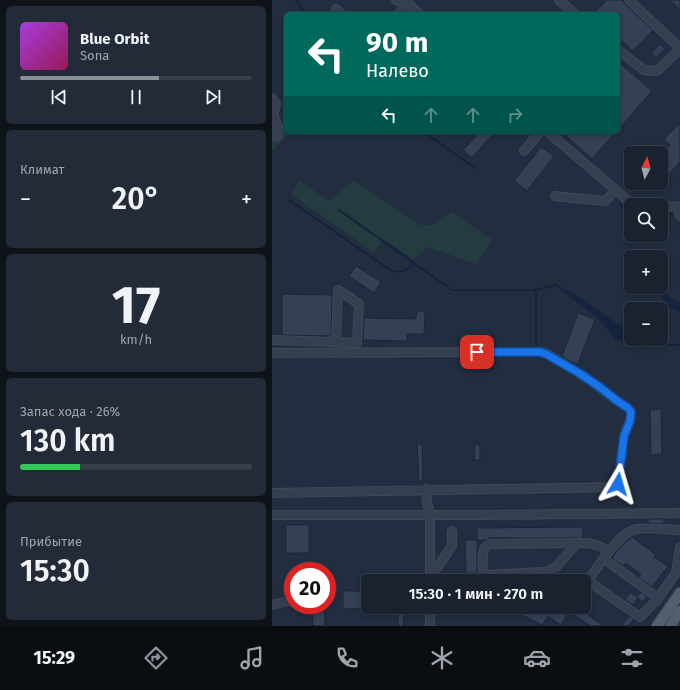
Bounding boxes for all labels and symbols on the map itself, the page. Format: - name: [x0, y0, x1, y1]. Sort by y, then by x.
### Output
- north arrow: [624, 146, 668, 190]
- pin: [460, 335, 494, 369]
- position arrow: [597, 463, 639, 505]
- speed limit sign: 20: [284, 562, 336, 614]

